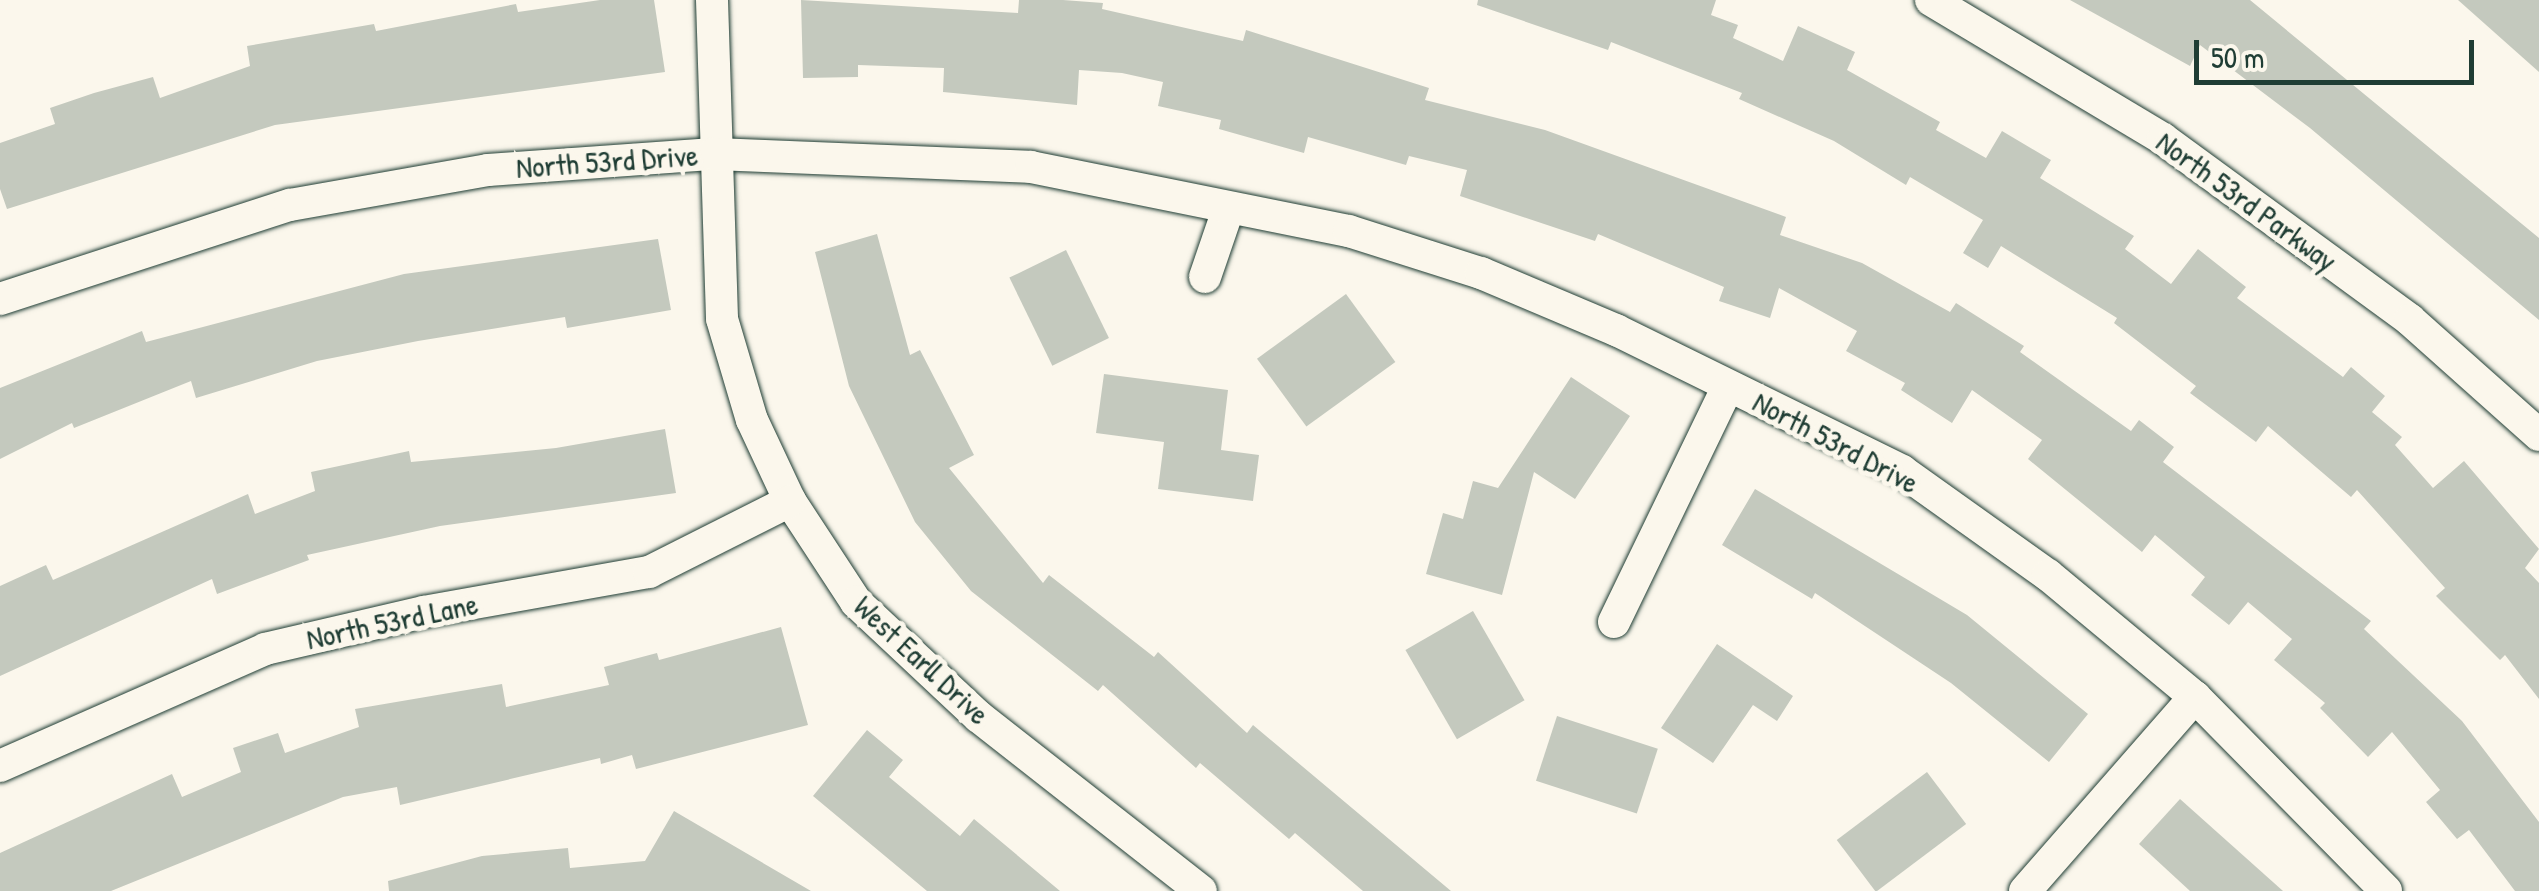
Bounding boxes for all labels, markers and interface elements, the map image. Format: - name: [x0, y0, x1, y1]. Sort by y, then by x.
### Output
- scale bar: [2199, 20, 2479, 82]
- text: 50 m: [2211, 37, 2264, 77]
- street label: North 53rd Parkway: [2150, 123, 2344, 279]
- street label: North 53rd Drive: [515, 137, 699, 185]
- street label: North 53rd Drive: [1747, 383, 1925, 501]
- street label: North 53rd Lane: [303, 585, 481, 657]
- street label: West Earll Drive: [847, 588, 997, 732]

